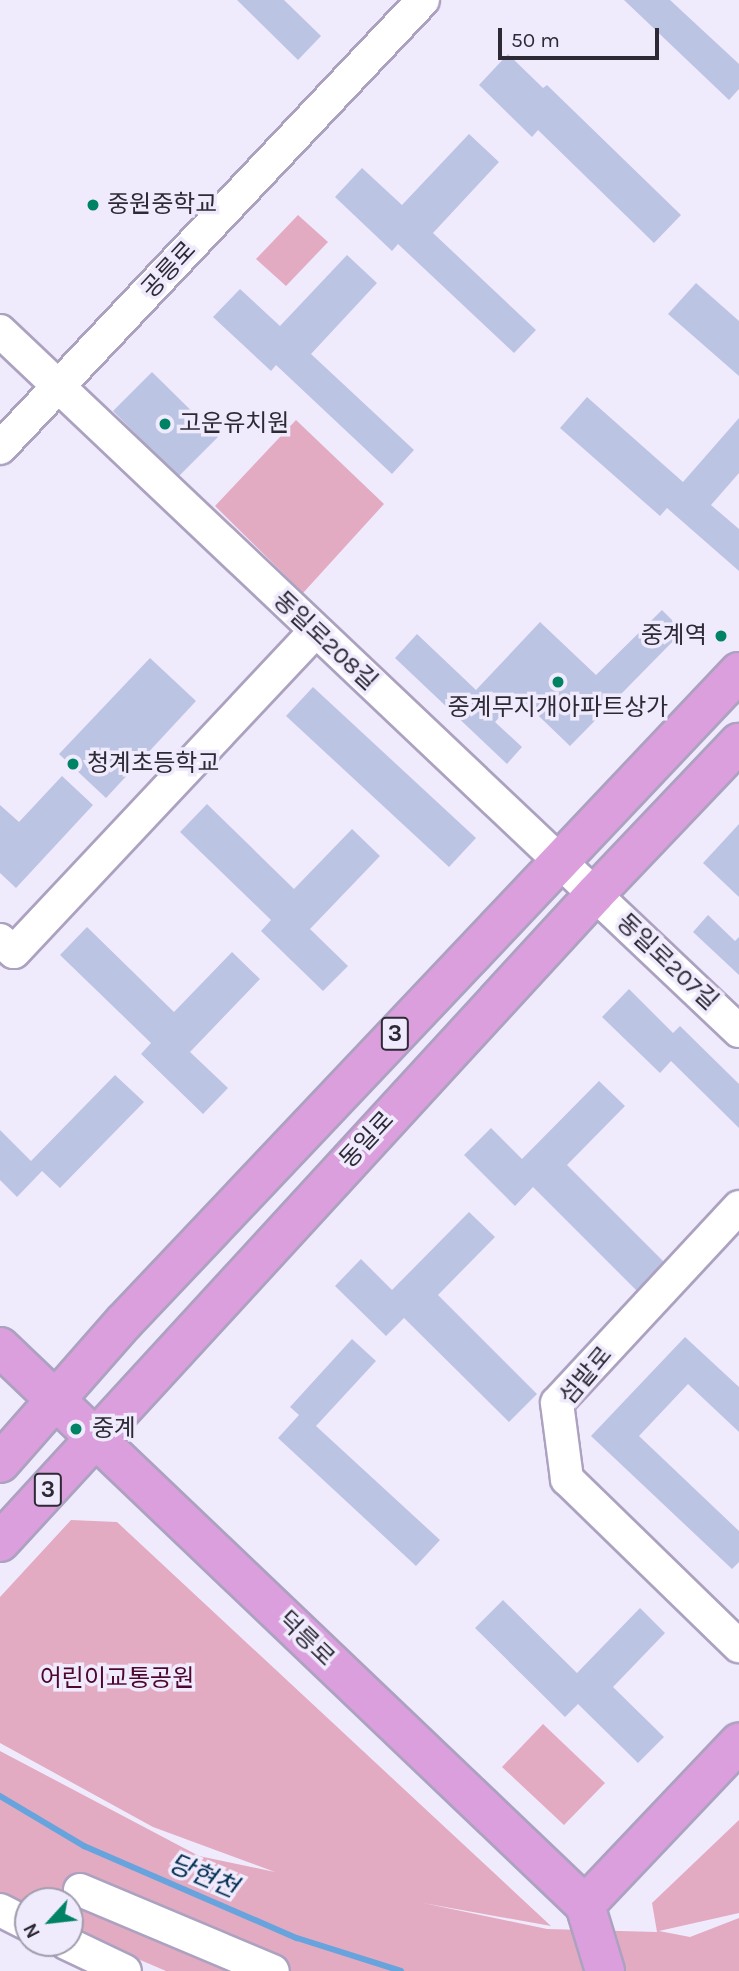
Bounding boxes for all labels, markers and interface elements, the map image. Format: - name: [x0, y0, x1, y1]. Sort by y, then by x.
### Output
- scale bar: [501, 14, 662, 58]
- text: 50 m: [511, 28, 560, 52]
- place label: 중원중학교: [107, 191, 217, 219]
- marker: 중원중학교: [85, 197, 101, 213]
- street label: 공릉로: [136, 236, 202, 304]
- place label: 고운유치원: [179, 410, 289, 438]
- marker: 고운유치원: [157, 416, 173, 432]
- street label: 동일로208길: [267, 586, 383, 696]
- place label: 중계역: [641, 622, 707, 650]
- marker: 중계역: [713, 628, 729, 644]
- marker: 중계무지개아파트상가: [550, 674, 566, 690]
- place label: 중계무지개아파트상가: [448, 694, 668, 722]
- place label: 청계초등학교: [87, 750, 219, 778]
- marker: 청계초등학교: [65, 756, 81, 772]
- street label: 동일로207길: [610, 908, 724, 1016]
- road number: 3: [379, 1015, 411, 1054]
- street label: 동일로: [334, 1106, 400, 1174]
- street label: 섬밭로: [554, 1341, 618, 1411]
- place label: 중계: [92, 1415, 136, 1443]
- marker: 중계: [66, 1419, 86, 1439]
- road number: 3: [32, 1470, 64, 1510]
- street label: 덕릉로: [272, 1606, 340, 1672]
- park label: 어린이교통공원: [40, 1665, 194, 1693]
- water label: 당현천: [164, 1848, 242, 1904]
- north arrow: [14, 1887, 84, 1957]
- text: N: [19, 1920, 45, 1942]

